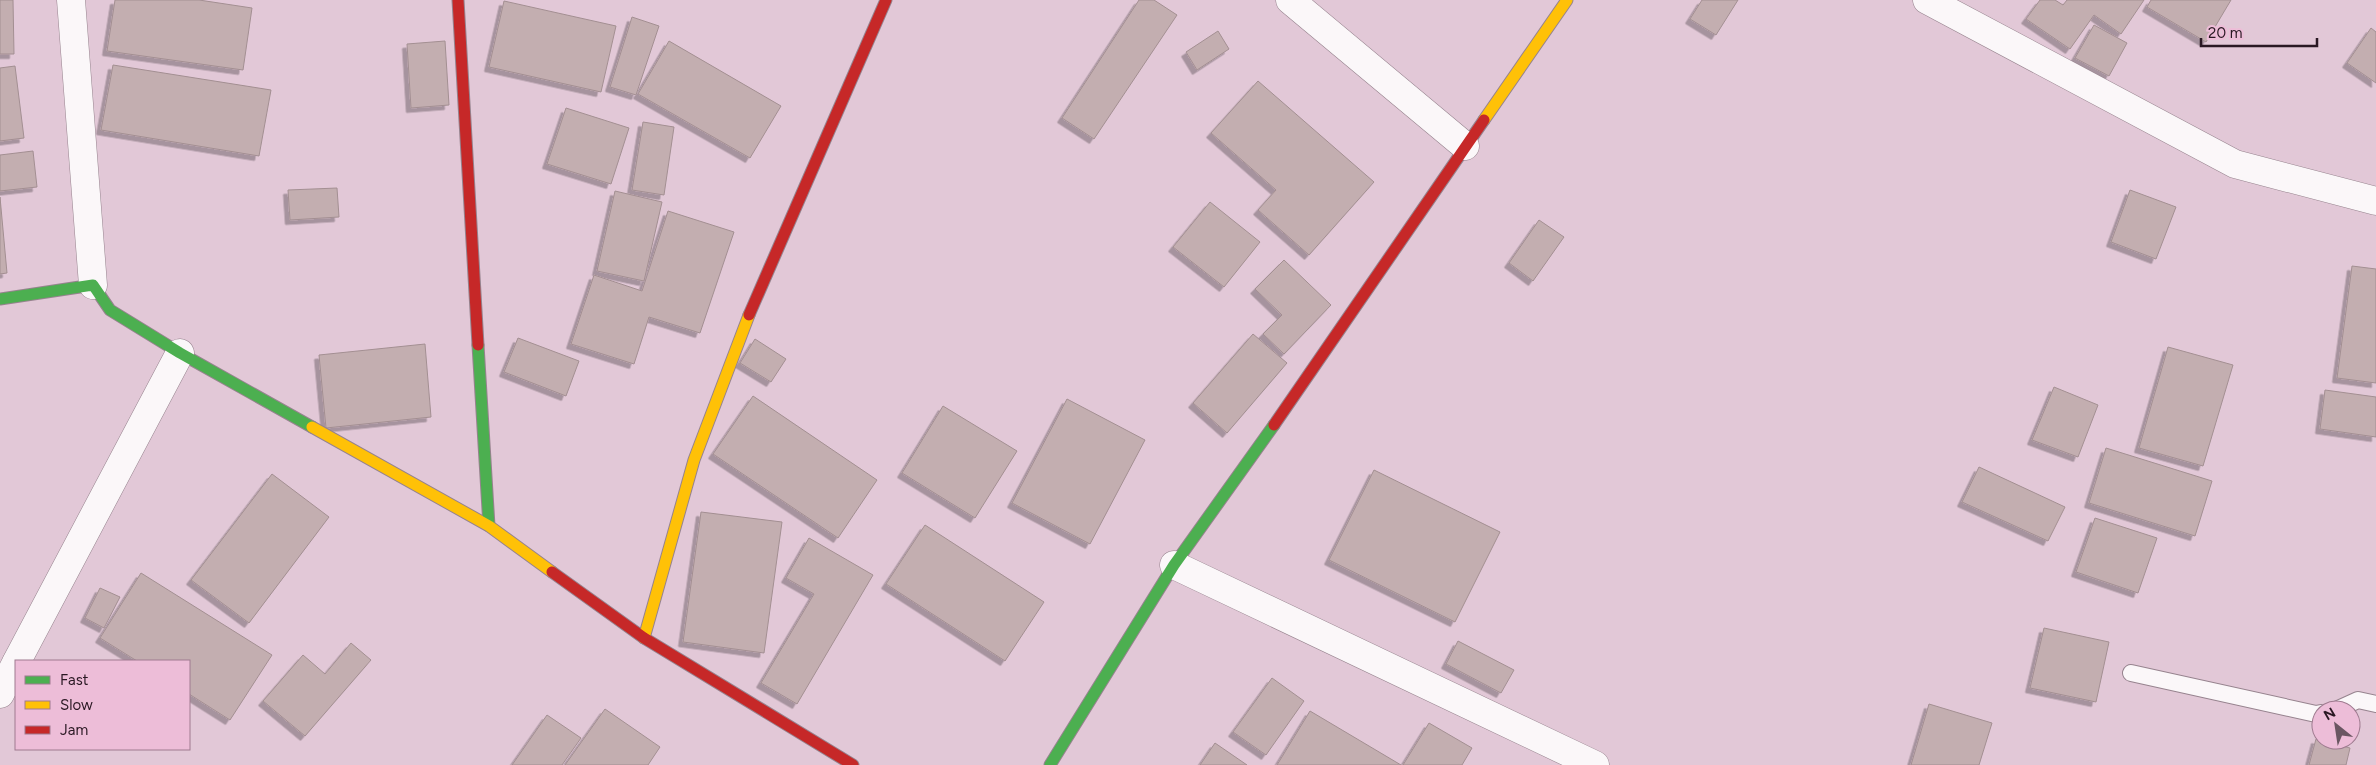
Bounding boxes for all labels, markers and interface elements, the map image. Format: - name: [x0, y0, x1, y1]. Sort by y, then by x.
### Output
- scale bar: [2201, 15, 2317, 47]
- text: 20 m: [2208, 24, 2242, 42]
- legend: [15, 660, 190, 750]
- text: Fast: [60, 671, 89, 689]
- text: Slow: [60, 696, 93, 714]
- north arrow: [2311, 700, 2361, 750]
- text: N: [2321, 704, 2339, 724]
- text: Jam: [60, 721, 88, 739]

